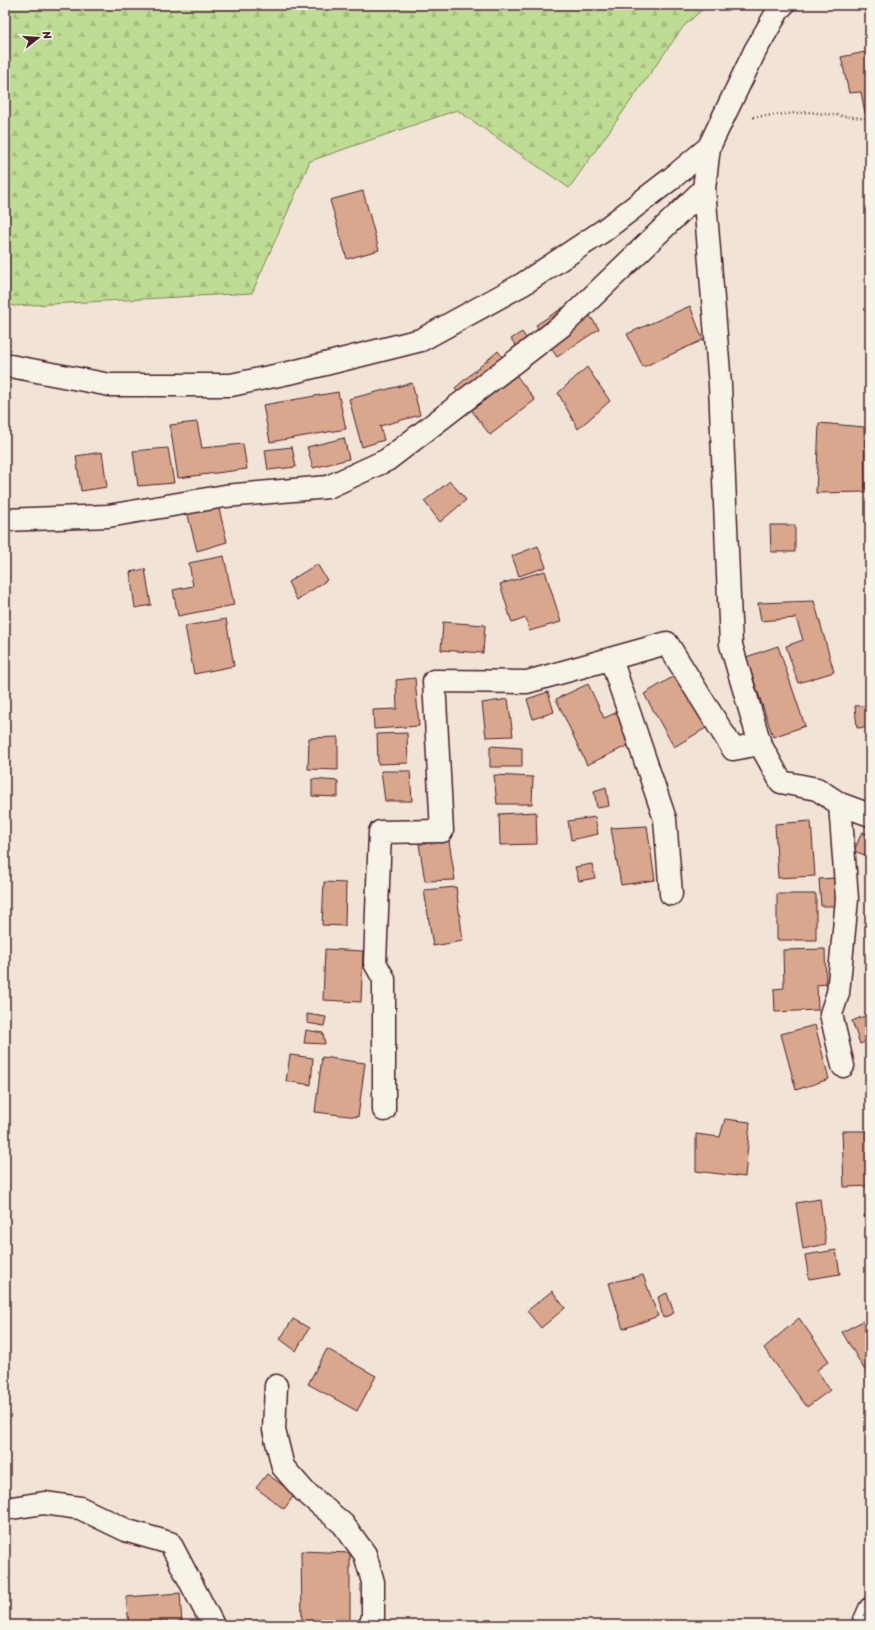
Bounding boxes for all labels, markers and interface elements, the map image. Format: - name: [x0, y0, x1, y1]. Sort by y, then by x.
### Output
- north arrow: [18, 18, 58, 58]
- text: N: [37, 28, 57, 42]

